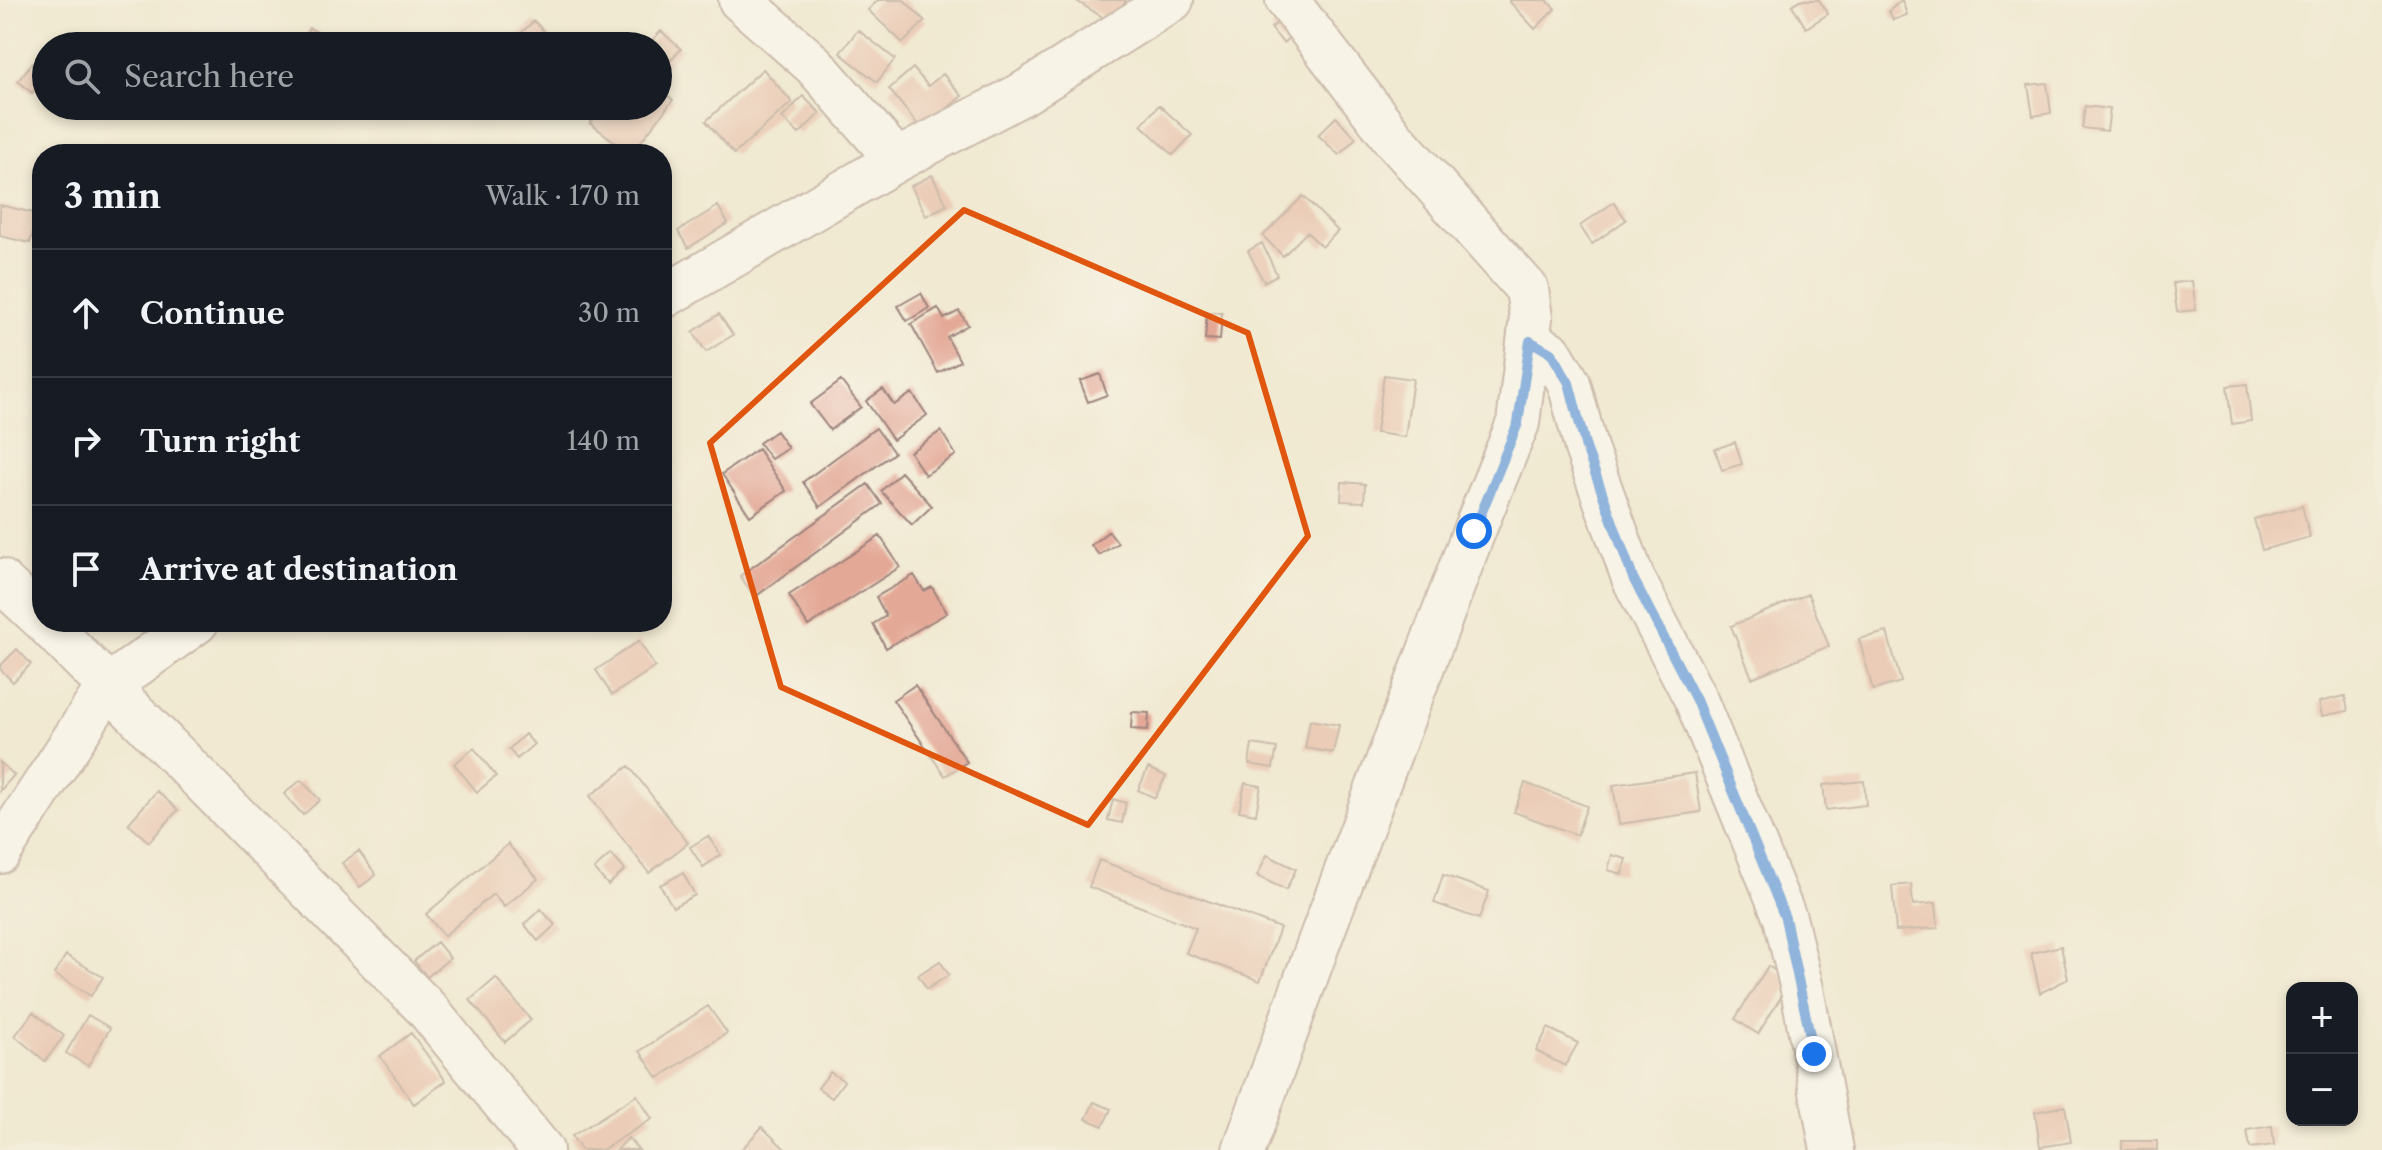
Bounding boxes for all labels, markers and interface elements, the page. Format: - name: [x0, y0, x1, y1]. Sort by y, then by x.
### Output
- search box: [32, 32, 672, 120]
- icon: search: [60, 54, 104, 98]
- text: Search here: [124, 58, 294, 95]
- text: 3 min: [64, 175, 161, 217]
- text: Walk · 170 m: [485, 180, 640, 212]
- icon: ahead: [64, 291, 108, 335]
- text: Continue: [140, 295, 285, 332]
- text: 30 m: [578, 297, 640, 329]
- icon: right: [64, 419, 108, 463]
- text: Turn right: [140, 423, 300, 460]
- text: 140 m: [566, 425, 640, 457]
- route start: [1456, 513, 1492, 549]
- icon: arrive: [64, 547, 108, 591]
- text: Arrive at destination: [140, 551, 458, 588]
- map controls: [2286, 982, 2358, 1126]
- button: +: [2286, 982, 2358, 1054]
- route end: [1796, 1036, 1832, 1072]
- button: −: [2286, 1054, 2358, 1126]

